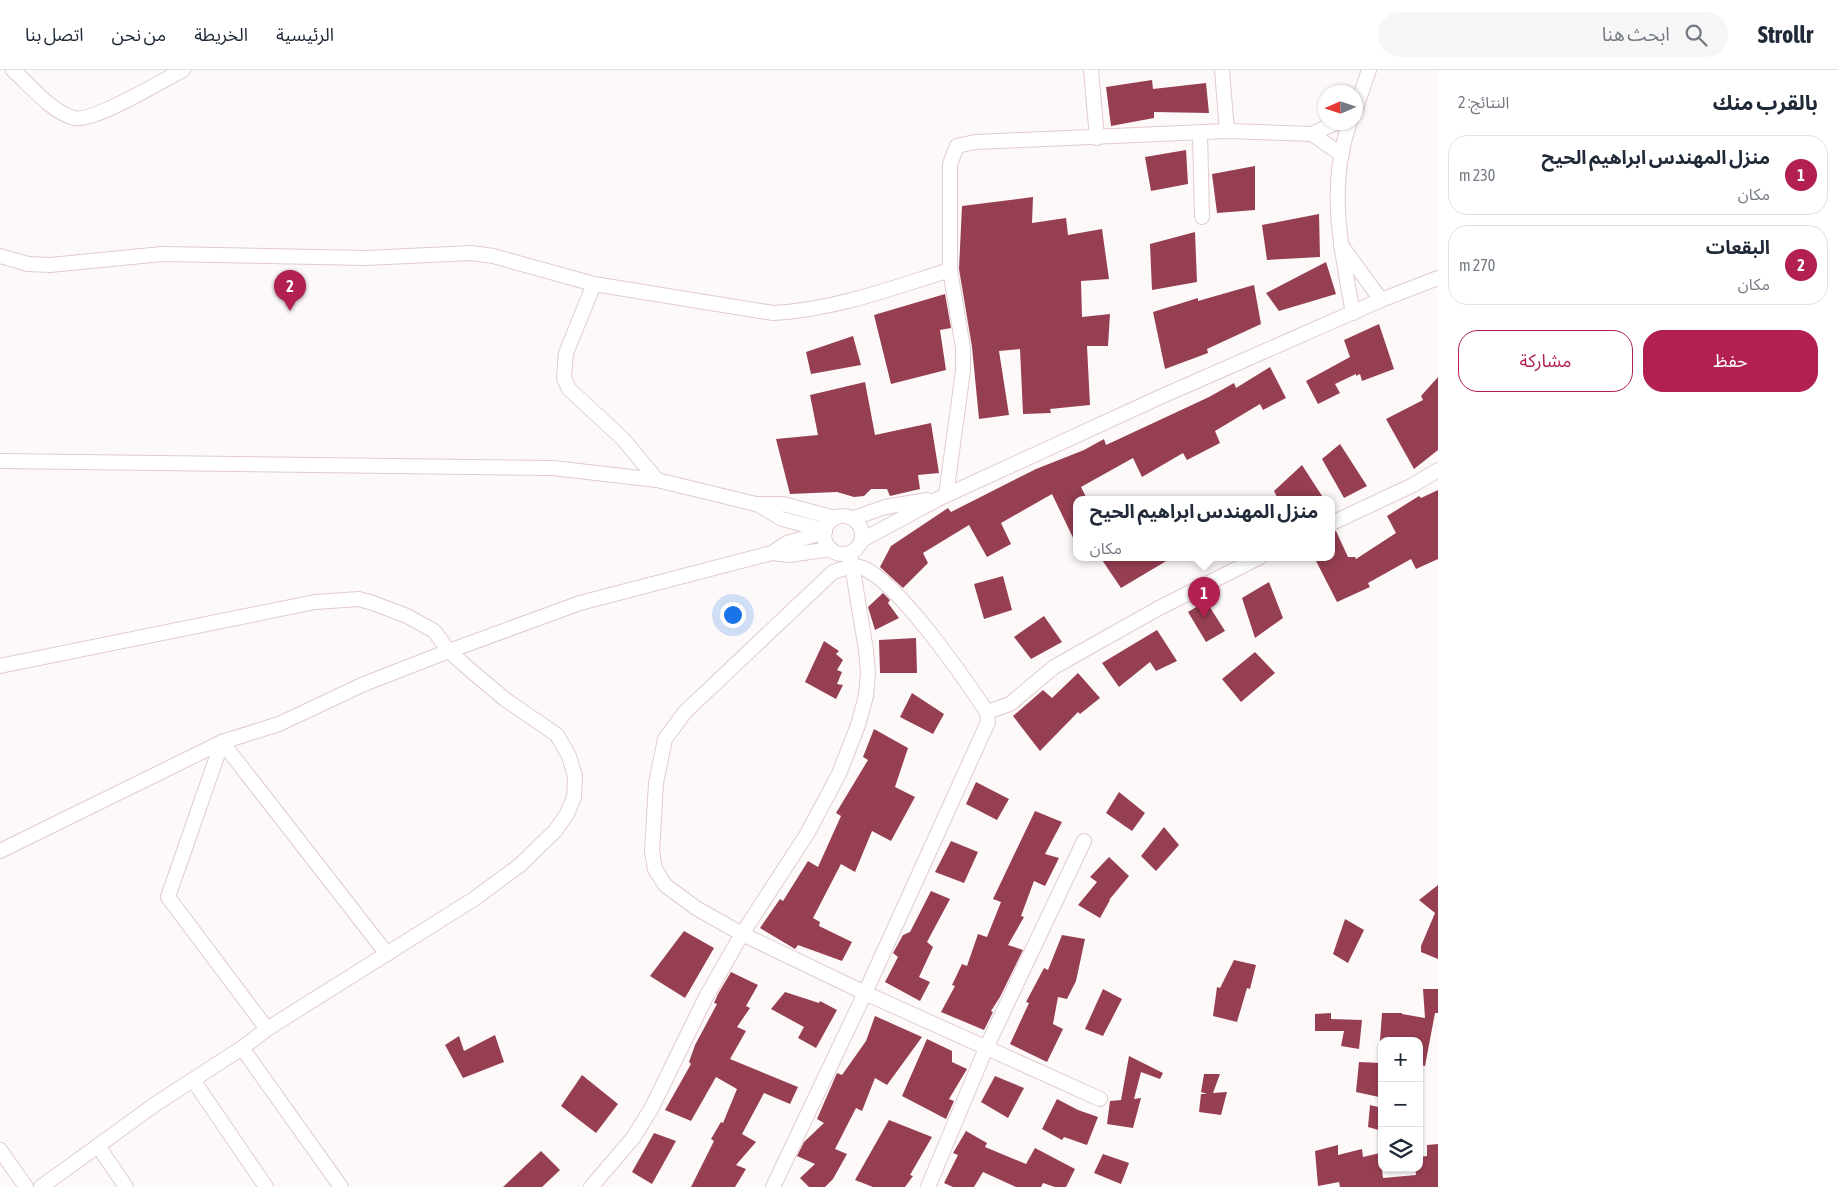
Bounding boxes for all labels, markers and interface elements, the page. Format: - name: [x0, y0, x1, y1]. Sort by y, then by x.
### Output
- search box: [1378, 12, 1728, 57]
- icon: search: [1682, 21, 1710, 49]
- text: Strollr: [1758, 21, 1813, 48]
- text: ابحث هنا: [1602, 23, 1670, 45]
- text: اتصل بنا: [25, 24, 84, 45]
- text: من نحن: [112, 24, 166, 45]
- text: الخريطة: [194, 24, 248, 45]
- text: الرئيسية: [276, 24, 334, 45]
- north arrow: [1318, 85, 1363, 130]
- text: بالقرب منك: [1713, 90, 1818, 114]
- text: النتائج: 2: [1458, 93, 1509, 111]
- text: منزل المهندس ابراهيم الحيح: [1541, 146, 1770, 168]
- text: 230 m: [1459, 166, 1495, 184]
- text: 1: [1797, 166, 1805, 184]
- text: مكان: [1738, 185, 1770, 203]
- text: البقعات: [1706, 236, 1770, 258]
- text: 270 m: [1459, 256, 1495, 274]
- text: 2: [1797, 256, 1805, 274]
- pin: 2: [274, 270, 306, 311]
- text: مكان: [1738, 275, 1770, 293]
- button: مشاركة: [1458, 330, 1633, 392]
- button: حفظ: [1643, 330, 1818, 392]
- popup: [1073, 496, 1335, 561]
- text: منزل المهندس ابراهيم الحيح: [1090, 500, 1318, 522]
- text: مكان: [1090, 539, 1122, 557]
- pin: 1: [1188, 577, 1220, 618]
- your location: [720, 602, 746, 628]
- map controls: [1378, 1037, 1423, 1172]
- button: +: [1378, 1037, 1423, 1082]
- button: −: [1378, 1082, 1423, 1127]
- button: layers: [1378, 1127, 1423, 1172]

